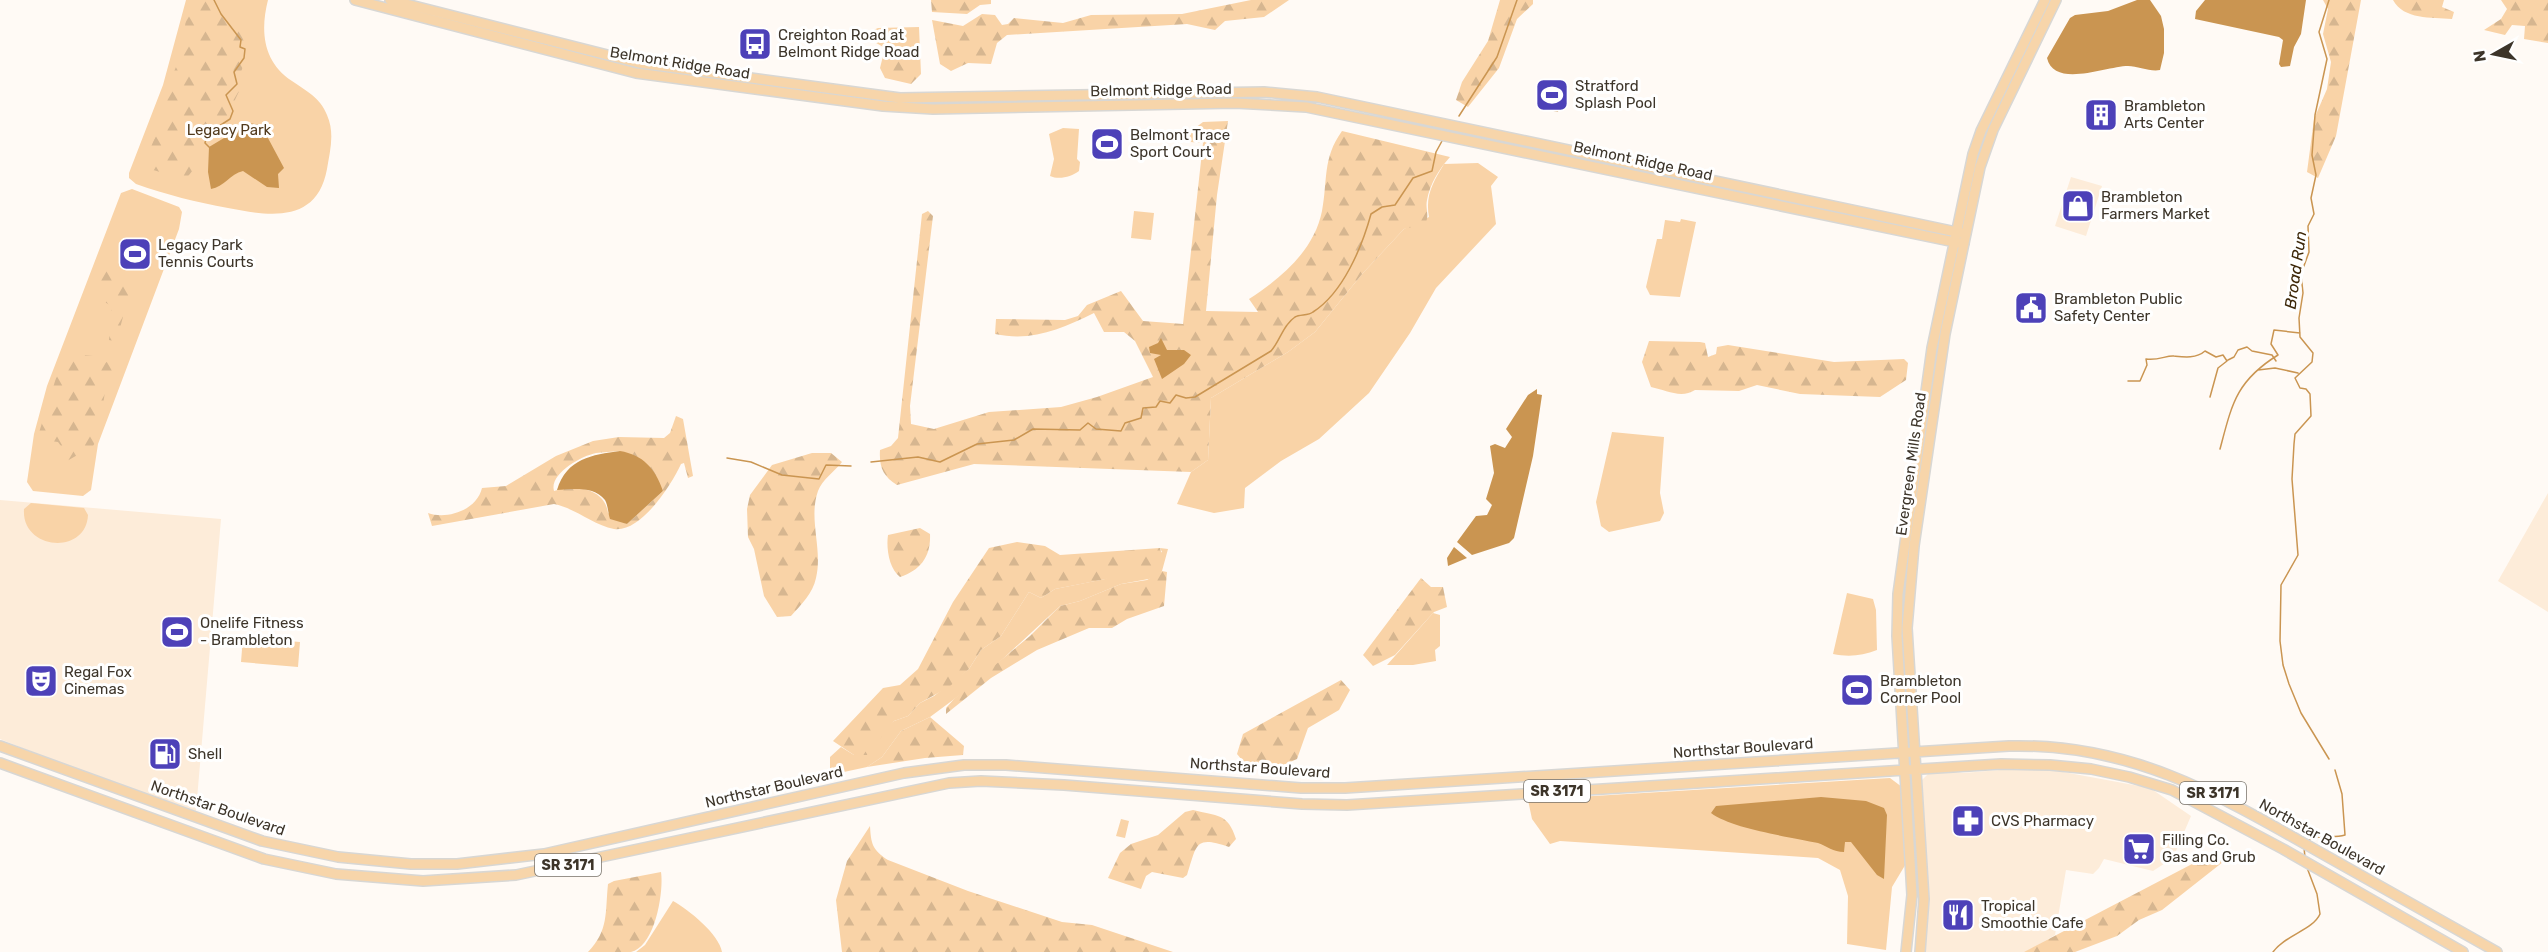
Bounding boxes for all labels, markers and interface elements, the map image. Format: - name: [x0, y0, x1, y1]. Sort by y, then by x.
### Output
- north arrow: [2464, 24, 2524, 84]
- bus stop icon: Creighton Road at Belmont Ridge Road: [737, 26, 773, 62]
- place label: Creighton Road at Belmont Ridge Road: [778, 26, 920, 61]
- street label: Belmont Ridge Road: [609, 43, 751, 83]
- text: N: [2469, 49, 2490, 63]
- sports icon: Stratford Splash Pool: [1534, 77, 1570, 113]
- place label: Stratford Splash Pool: [1575, 77, 1656, 112]
- street label: Belmont Ridge Road: [1090, 80, 1232, 100]
- building icon: Brambleton Arts Center: [2083, 97, 2119, 133]
- place label: Brambleton Arts Center: [2124, 97, 2206, 132]
- park label: Legacy Park: [187, 121, 272, 139]
- sports icon: Belmont Trace Sport Court: [1089, 126, 1125, 162]
- place label: Belmont Trace Sport Court: [1130, 126, 1230, 161]
- street label: Belmont Ridge Road: [1572, 137, 1714, 185]
- shop icon: Brambleton Farmers Market: [2060, 188, 2096, 224]
- place label: Brambleton Farmers Market: [2101, 188, 2210, 223]
- water label: Broad Run: [2281, 230, 2310, 310]
- sports icon: Legacy Park Tennis Courts: [117, 236, 153, 272]
- place label: Legacy Park Tennis Courts: [158, 236, 254, 271]
- public building icon: Brambleton Public Safety Center: [2013, 290, 2049, 326]
- place label: Brambleton Public Safety Center: [2054, 290, 2183, 325]
- street label: Evergreen Mills Road: [1892, 391, 1930, 537]
- sports icon: Onelife Fitness - Brambleton: [159, 614, 195, 650]
- place label: Onelife Fitness - Brambleton: [200, 614, 304, 649]
- theatre icon: Regal Fox Cinemas: [23, 663, 59, 699]
- place label: Regal Fox Cinemas: [64, 663, 132, 698]
- sports icon: Brambleton Corner Pool: [1839, 672, 1875, 708]
- place label: Brambleton Corner Pool: [1880, 672, 1962, 707]
- street label: Northstar Boulevard: [1672, 734, 1814, 762]
- fuel station icon: Shell: [147, 736, 183, 772]
- place label: Shell: [188, 745, 222, 763]
- street label: Northstar Boulevard: [1189, 754, 1331, 782]
- street label: Northstar Boulevard: [703, 762, 845, 812]
- street label: Northstar Boulevard: [149, 777, 287, 839]
- road number: SR 3171: [1524, 780, 1590, 802]
- road number: SR 3171: [2180, 782, 2246, 804]
- street label: Northstar Boulevard: [2256, 795, 2388, 879]
- pharmacy icon: CVS Pharmacy: [1950, 803, 1986, 839]
- place label: CVS Pharmacy: [1991, 812, 2094, 830]
- supermarket icon: Filling Co. Gas and Grub: [2121, 831, 2157, 867]
- place label: Filling Co. Gas and Grub: [2162, 831, 2256, 866]
- road number: SR 3171: [535, 854, 601, 876]
- restaurant icon: Tropical Smoothie Cafe: [1940, 897, 1976, 933]
- place label: Tropical Smoothie Cafe: [1981, 897, 2084, 932]

